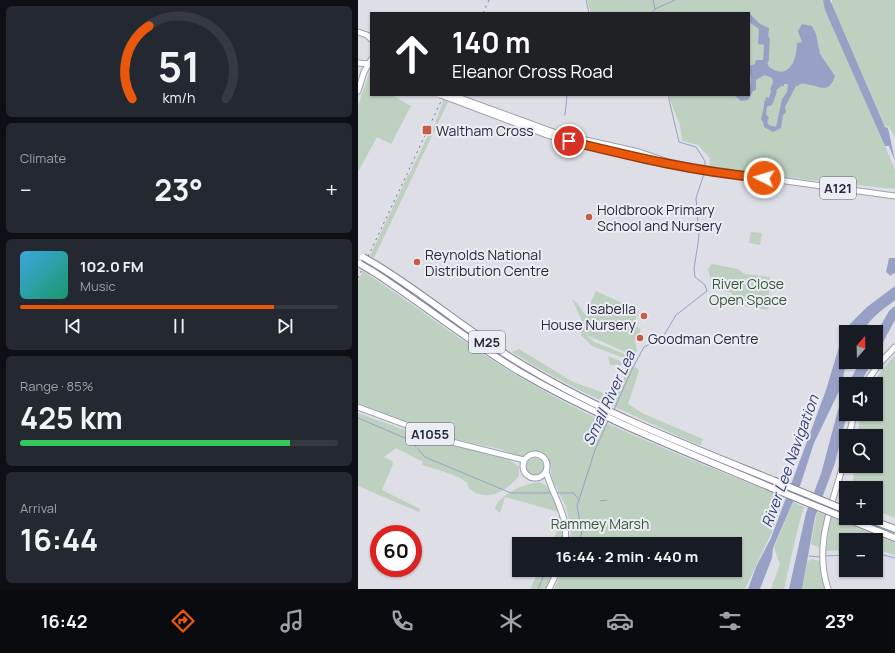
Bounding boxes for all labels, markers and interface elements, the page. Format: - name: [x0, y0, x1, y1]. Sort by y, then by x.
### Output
- text: 140 m: [452, 23, 531, 61]
- icon: ahead: [386, 28, 438, 80]
- text: 51: [158, 38, 200, 94]
- text: Eleanor Cross Road: [452, 59, 613, 83]
- text: km/h: [162, 88, 196, 107]
- place label: Waltham Cross: [436, 121, 534, 140]
- marker: Waltham Cross: [421, 124, 433, 136]
- pin: [552, 124, 586, 158]
- icon: arrive: [558, 130, 580, 152]
- text: Climate: [20, 149, 66, 167]
- position arrow: [743, 157, 785, 199]
- text: 23°: [154, 169, 203, 210]
- text: −: [20, 175, 32, 205]
- text: +: [325, 175, 338, 205]
- road number: A121: [820, 177, 856, 199]
- place label: Holdbrook Primary School and Nursery: [597, 200, 723, 235]
- marker: Holdbrook Primary School and Nursery: [584, 212, 594, 222]
- place label: Reynolds National Distribution Centre: [425, 245, 549, 280]
- text: 102.0 FM: [80, 256, 143, 277]
- marker: Reynolds National Distribution Centre: [412, 257, 422, 267]
- park label: River Close Open Space: [709, 274, 787, 309]
- text: Music: [80, 277, 116, 295]
- place label: Isabella House Nursery: [541, 299, 637, 334]
- marker: Isabella House Nursery: [639, 311, 649, 321]
- icon: previous: [62, 315, 84, 337]
- icon: pause: [168, 315, 190, 337]
- icon: next: [274, 315, 296, 337]
- north arrow: [839, 325, 883, 369]
- map controls: [839, 325, 883, 577]
- place label: Goodman Centre: [648, 329, 759, 348]
- road number: M25: [469, 331, 505, 353]
- marker: Goodman Centre: [635, 333, 645, 343]
- water label: Small River Lea: [578, 347, 640, 449]
- text: Range · 85%: [20, 377, 93, 395]
- button: sound: [839, 377, 883, 421]
- water label: River Lee Navigation: [756, 391, 824, 530]
- text: 425 km: [20, 397, 123, 438]
- road number: A1055: [406, 423, 454, 445]
- button: search: [839, 429, 883, 473]
- button: +: [839, 481, 883, 525]
- text: Arrival: [20, 499, 57, 517]
- park label: Rammey Marsh: [551, 514, 649, 533]
- text: 16:44: [20, 519, 98, 560]
- speed limit sign: 60: [370, 525, 422, 577]
- button: −: [839, 533, 883, 577]
- text: 16:44 · 2 min · 440 m: [556, 546, 698, 567]
- icon: directions: [169, 607, 197, 635]
- icon: music: [278, 607, 306, 635]
- icon: phone: [388, 607, 416, 635]
- icon: climate: [497, 607, 525, 635]
- icon: car: [606, 607, 634, 635]
- icon: filters: [716, 607, 744, 635]
- text: 16:42: [41, 609, 88, 633]
- text: 23°: [825, 609, 854, 633]

